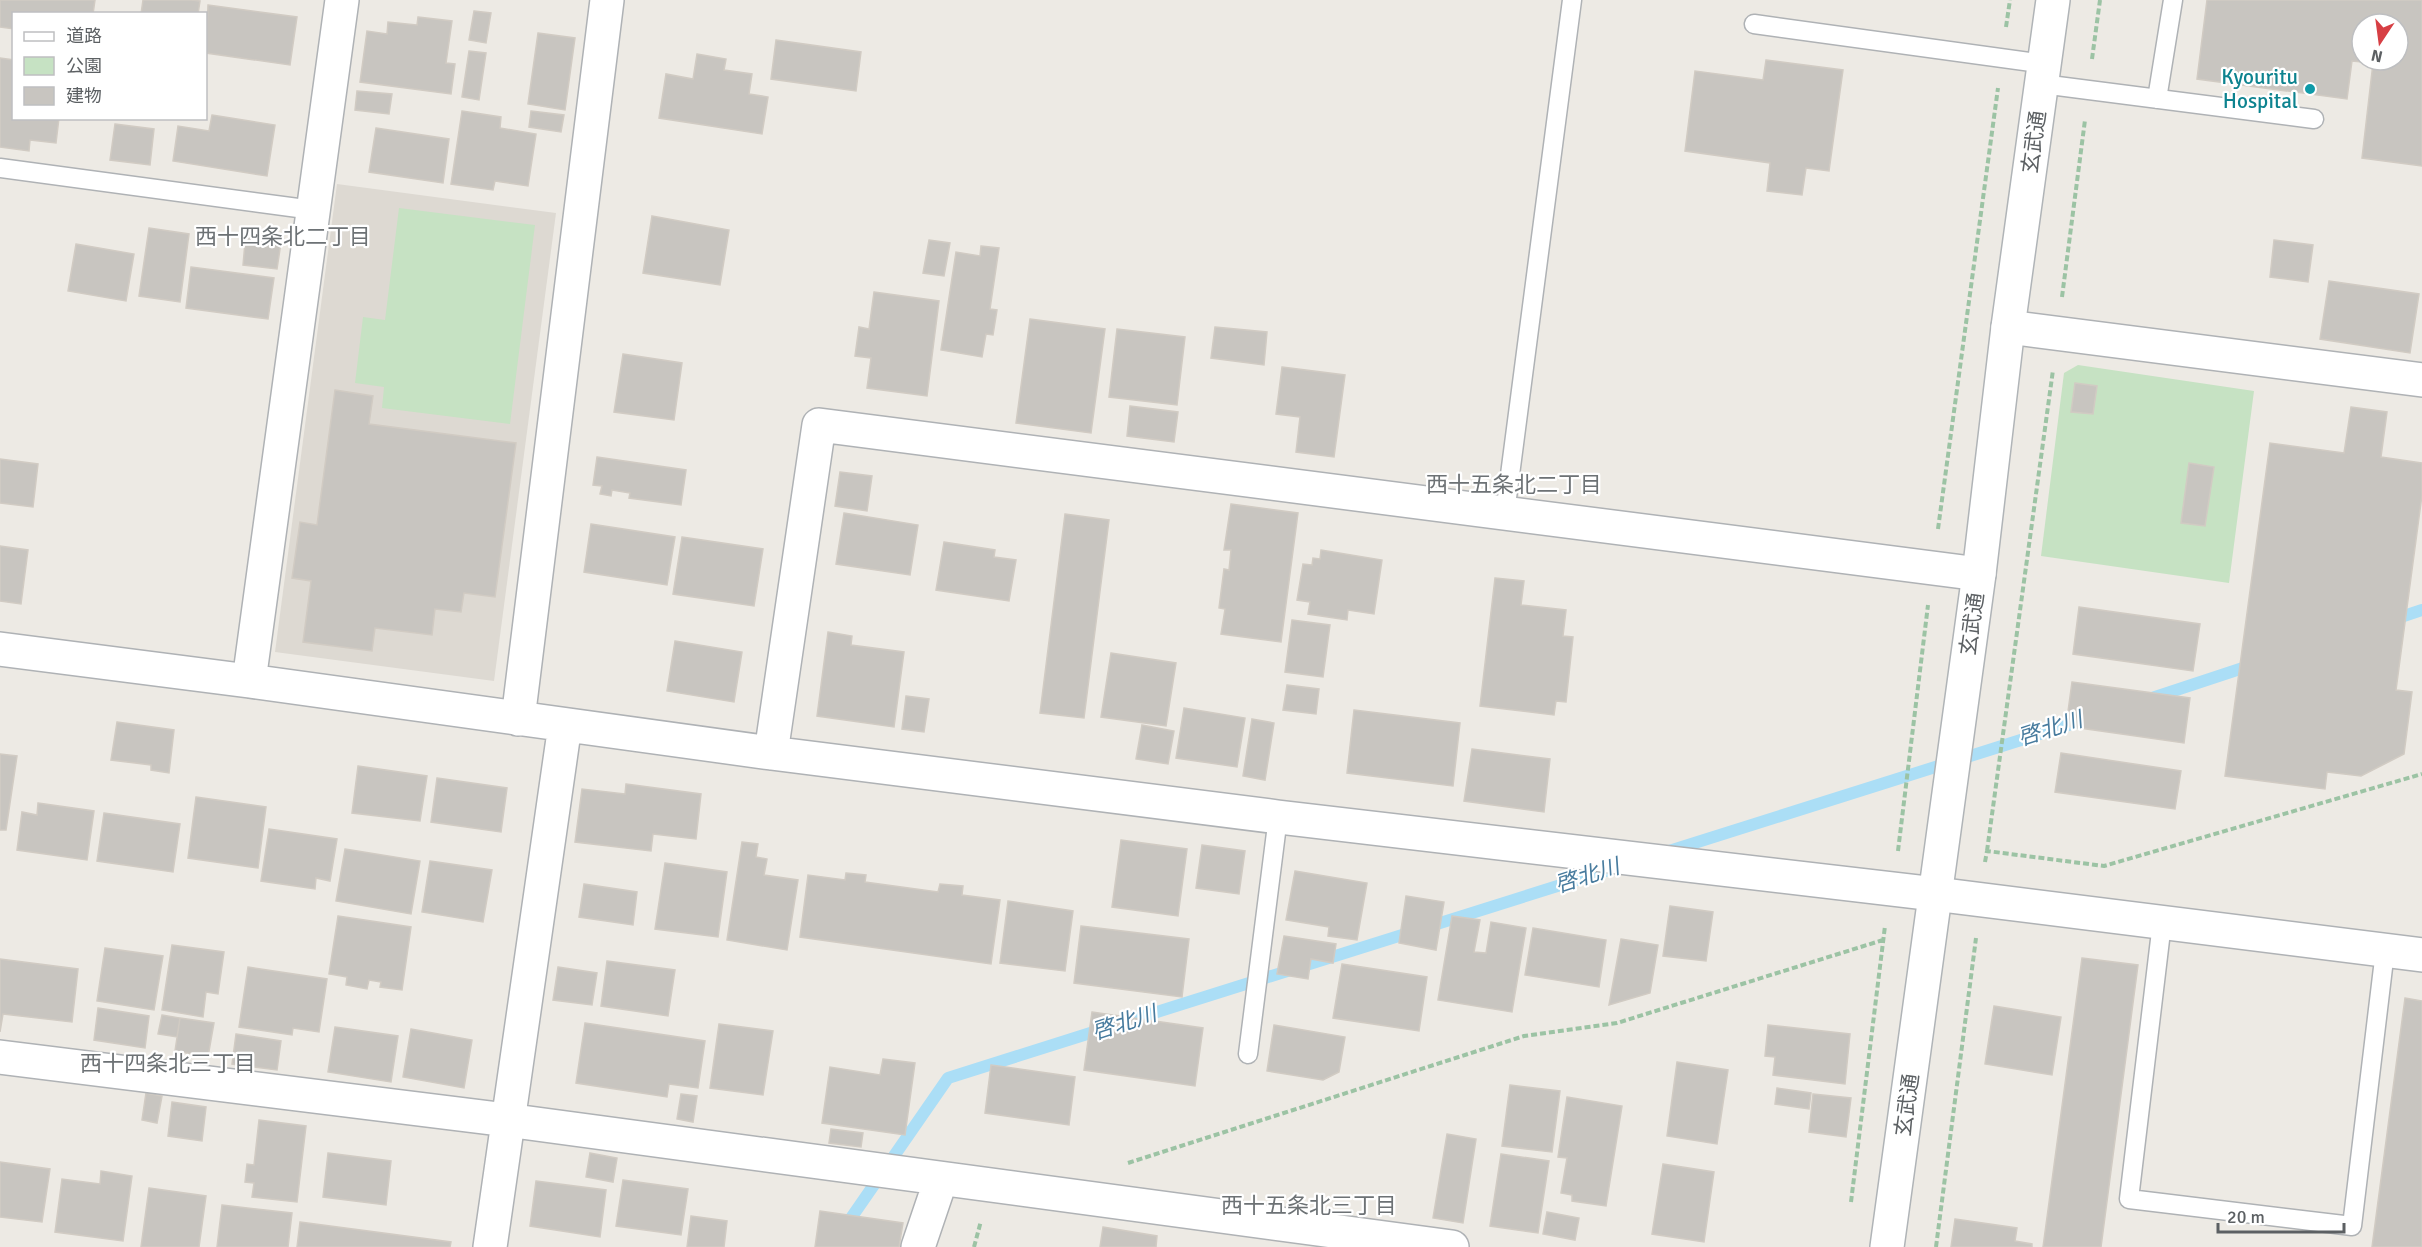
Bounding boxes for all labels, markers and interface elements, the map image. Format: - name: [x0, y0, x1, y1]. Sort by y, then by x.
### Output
- legend: [12, 12, 207, 120]
- north arrow: [2350, 12, 2410, 72]
- text: 道路: [66, 25, 102, 47]
- text: N: [2369, 45, 2385, 67]
- text: 公園: [66, 55, 102, 77]
- place label: Kyouritu Hospital: [2221, 64, 2298, 114]
- marker: Kyouritu Hospital: [2303, 82, 2317, 96]
- text: 建物: [66, 85, 102, 107]
- street label: 玄武通: [2017, 109, 2051, 175]
- district label: 西十四条北二丁目: [195, 223, 371, 250]
- district label: 西十五条北二丁目: [1426, 471, 1602, 498]
- street label: 玄武通: [1955, 591, 1989, 657]
- water label: 啓北川: [2015, 705, 2088, 752]
- water label: 啓北川: [1552, 852, 1625, 899]
- water label: 啓北川: [1089, 999, 1162, 1046]
- district label: 西十四条北三丁目: [80, 1050, 256, 1077]
- street label: 玄武通: [1890, 1072, 1924, 1138]
- district label: 西十五条北三丁目: [1221, 1192, 1397, 1219]
- scale bar: [2218, 1196, 2344, 1234]
- text: 20 m: [2227, 1206, 2265, 1228]

